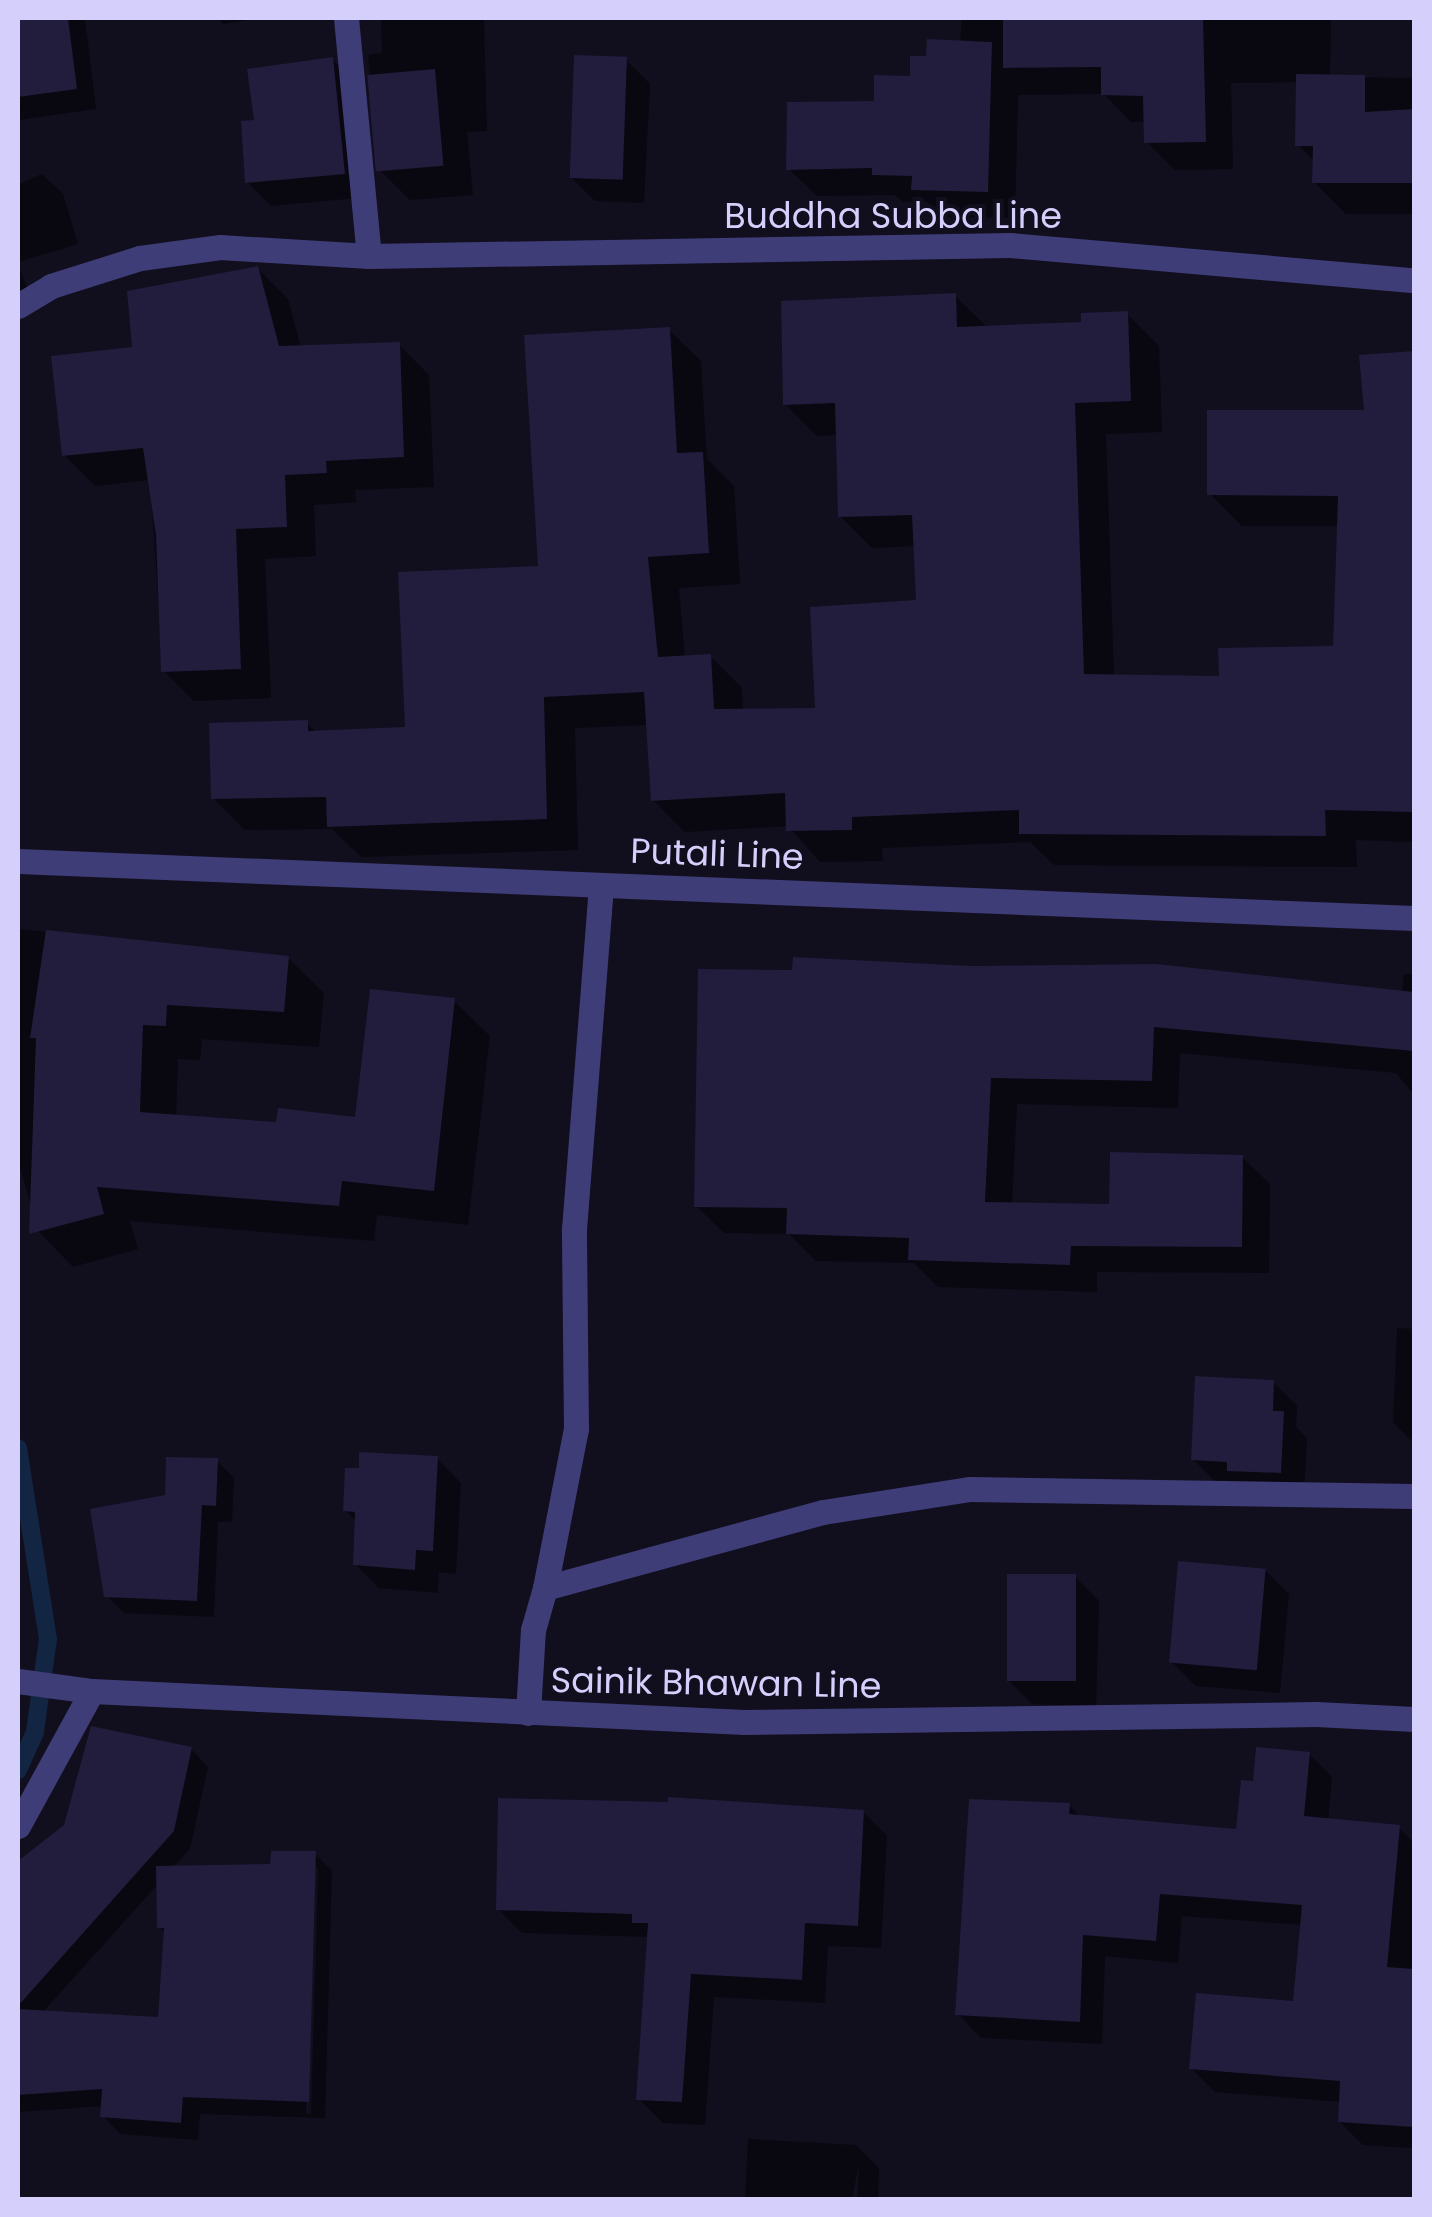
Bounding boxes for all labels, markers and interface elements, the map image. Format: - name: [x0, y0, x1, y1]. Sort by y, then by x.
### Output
- street label: Buddha Subba Line: [724, 195, 1062, 237]
- street label: Putali Line: [630, 830, 804, 878]
- street label: Sainik Bhawan Line: [550, 1659, 882, 1707]

